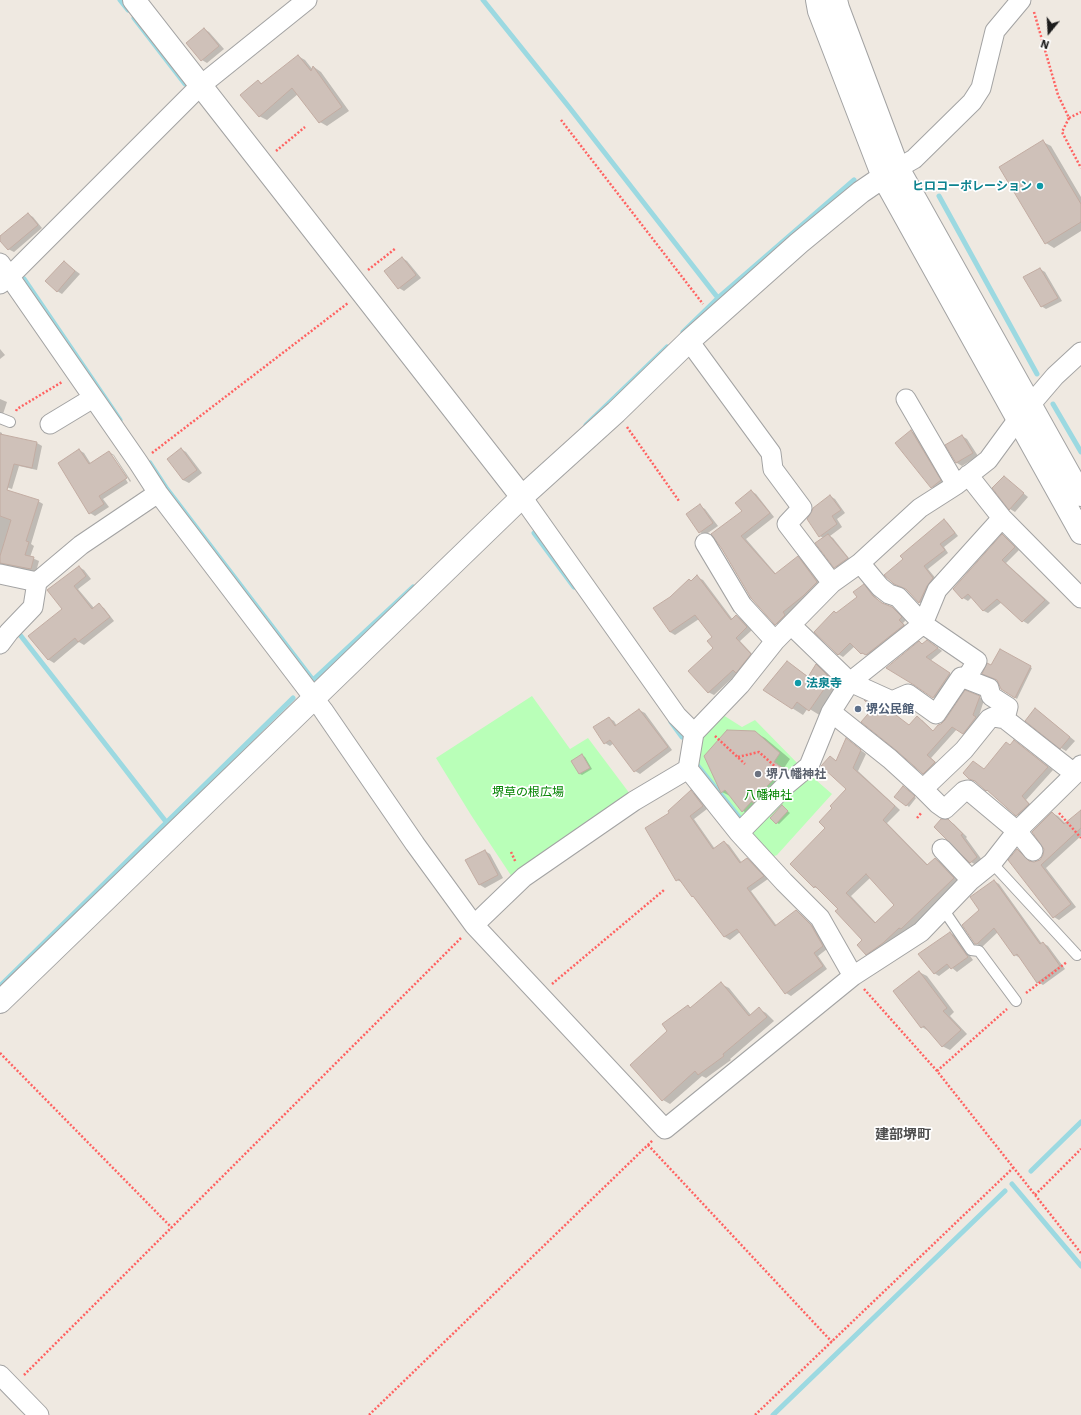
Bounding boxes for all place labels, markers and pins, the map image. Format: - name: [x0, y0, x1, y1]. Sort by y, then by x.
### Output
- place label: ヒロコーポレーション: [912, 179, 1032, 193]
- marker: ヒロコーポレーション: [1035, 181, 1045, 191]
- place label: 法泉寺: [806, 676, 842, 690]
- marker: 法泉寺: [793, 678, 803, 688]
- place label: 堺公民館: [866, 702, 914, 716]
- marker: 堺公民館: [853, 704, 863, 714]
- place label: 堺八幡神社: [766, 767, 826, 781]
- marker: 堺八幡神社: [753, 769, 763, 779]

